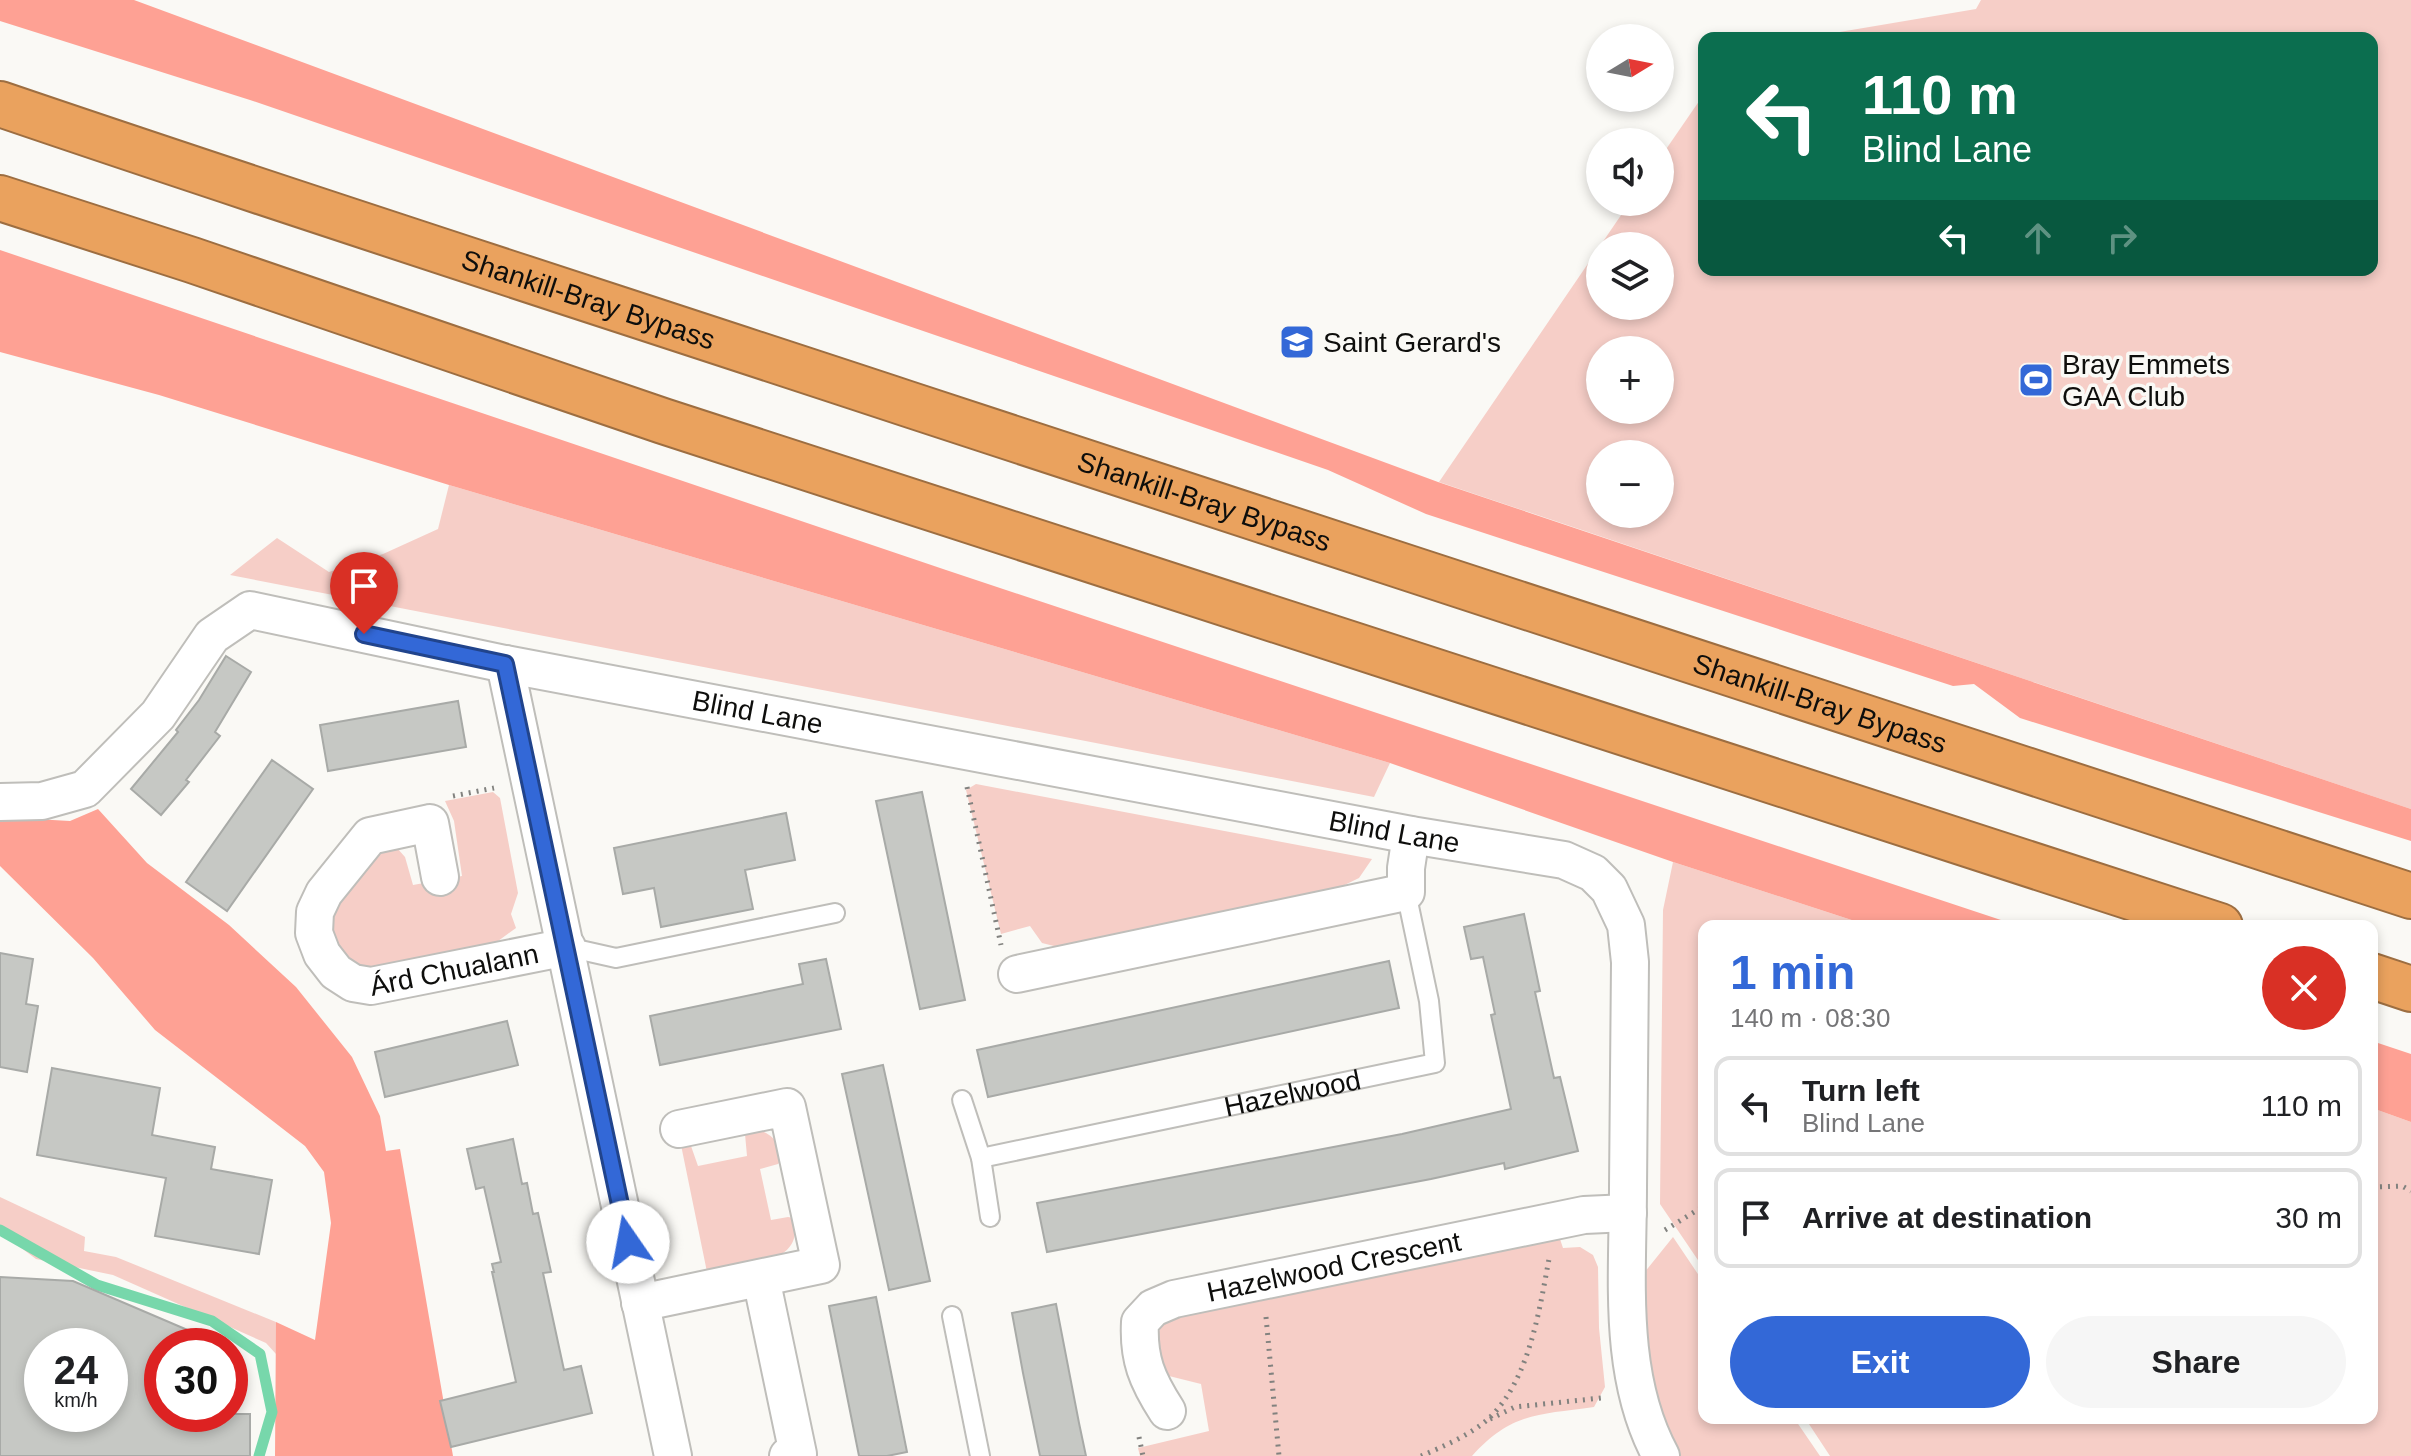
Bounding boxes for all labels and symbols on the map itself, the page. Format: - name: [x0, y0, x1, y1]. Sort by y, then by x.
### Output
- north arrow: [1586, 24, 1674, 112]
- street label: Shankill-Bray Bypass: [458, 244, 719, 356]
- school or university icon: Saint Gerard's: [1278, 323, 1316, 361]
- place label: Saint Gerard's: [1323, 327, 1501, 358]
- place label: Bray Emmets GAA Club: [2062, 349, 2230, 412]
- sports icon: Bray Emmets GAA Club: [2017, 361, 2055, 399]
- street label: Shankill-Bray Bypass: [1073, 446, 1335, 557]
- pin: [330, 552, 398, 634]
- street label: Shankill-Bray Bypass: [1689, 648, 1950, 759]
- street label: Blind Lane: [690, 685, 825, 740]
- street label: Blind Lane: [1326, 805, 1462, 859]
- street label: Árd Chualann: [367, 938, 541, 1002]
- street label: Hazelwood: [1221, 1064, 1363, 1123]
- position arrow: [586, 1200, 670, 1284]
- street label: Hazelwood Crescent: [1204, 1226, 1464, 1308]
- speed limit sign: 30: [144, 1328, 248, 1432]

